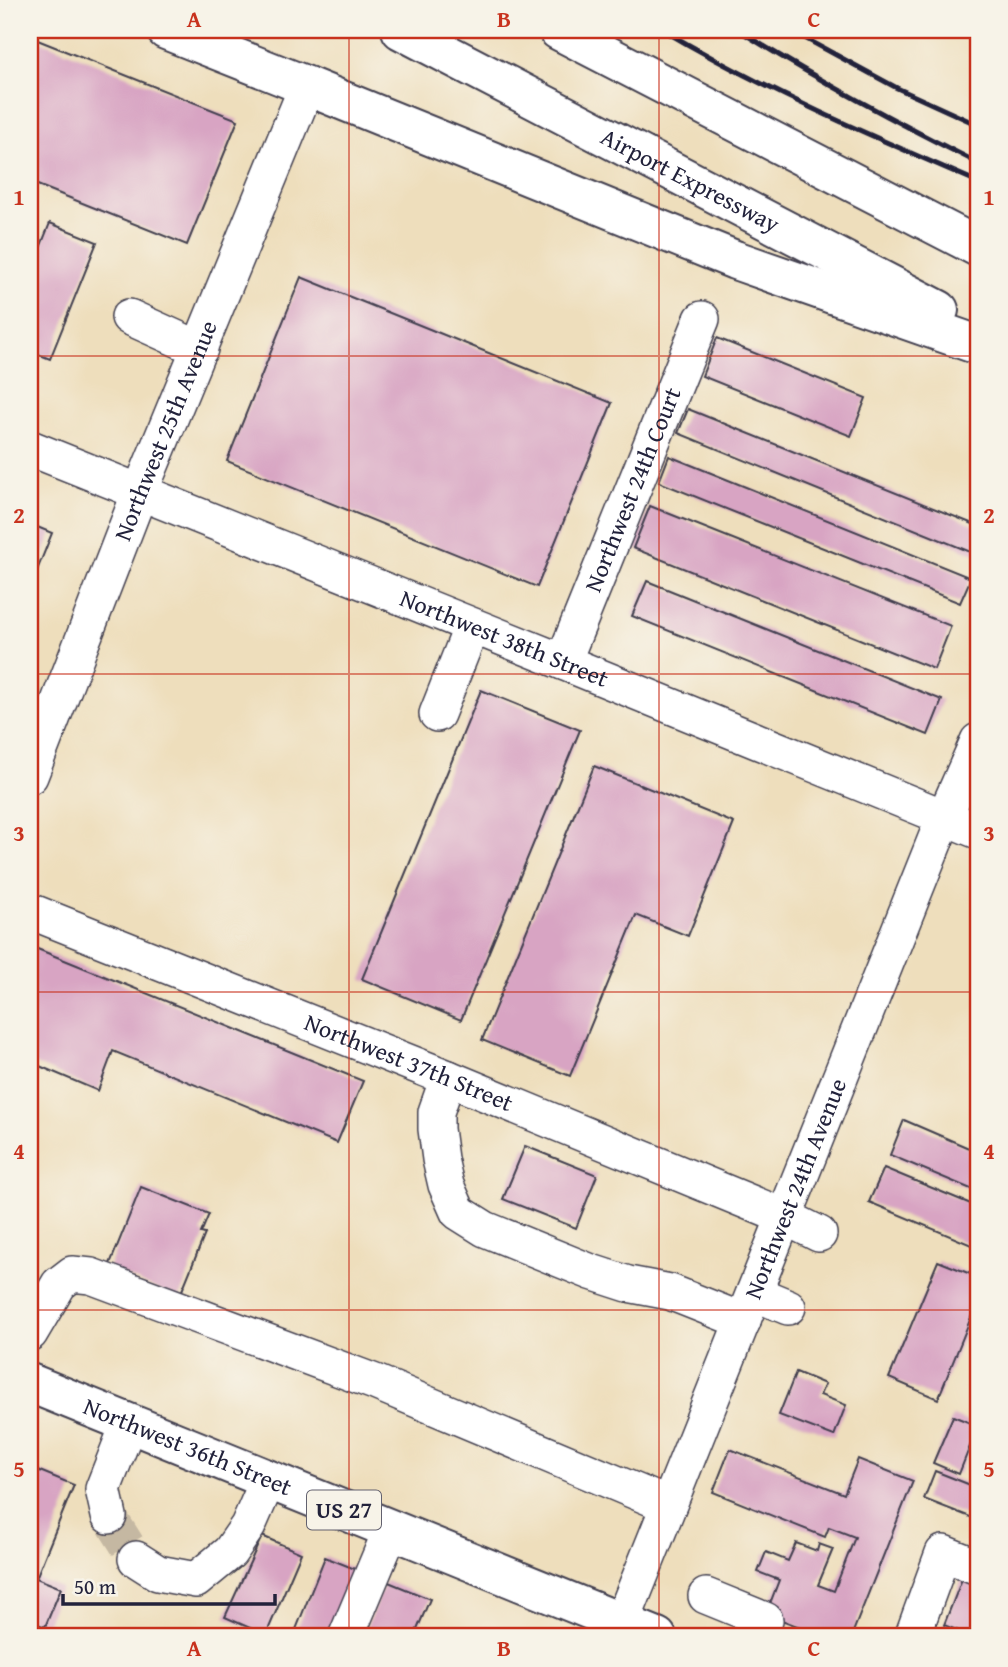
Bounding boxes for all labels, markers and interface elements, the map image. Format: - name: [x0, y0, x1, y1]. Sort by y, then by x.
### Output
- text: A: [187, 2, 202, 35]
- text: B: [497, 2, 511, 35]
- text: C: [807, 2, 821, 35]
- street label: Airport Expressway: [595, 119, 786, 241]
- text: 1: [13, 180, 25, 213]
- text: 1: [983, 180, 995, 213]
- street label: Northwest 25th Avenue: [105, 315, 226, 546]
- street label: Northwest 24th Court: [575, 381, 690, 597]
- text: 2: [13, 498, 25, 531]
- text: 2: [983, 498, 995, 531]
- street label: Northwest 38th Street: [395, 580, 614, 696]
- text: 3: [13, 816, 25, 849]
- text: 3: [983, 816, 995, 849]
- street label: Northwest 37th Street: [299, 1004, 519, 1120]
- street label: Northwest 24th Avenue: [735, 1073, 855, 1304]
- text: 4: [13, 1134, 25, 1167]
- text: 4: [983, 1134, 995, 1167]
- street label: Northwest 36th Street: [78, 1388, 298, 1504]
- text: 5: [13, 1452, 25, 1485]
- text: 5: [983, 1452, 995, 1485]
- road number: US 27: [307, 1490, 381, 1530]
- scale bar: [63, 1562, 275, 1606]
- text: 50 m: [74, 1571, 116, 1602]
- text: A: [187, 1631, 202, 1664]
- text: B: [497, 1631, 511, 1664]
- text: C: [807, 1631, 821, 1664]

